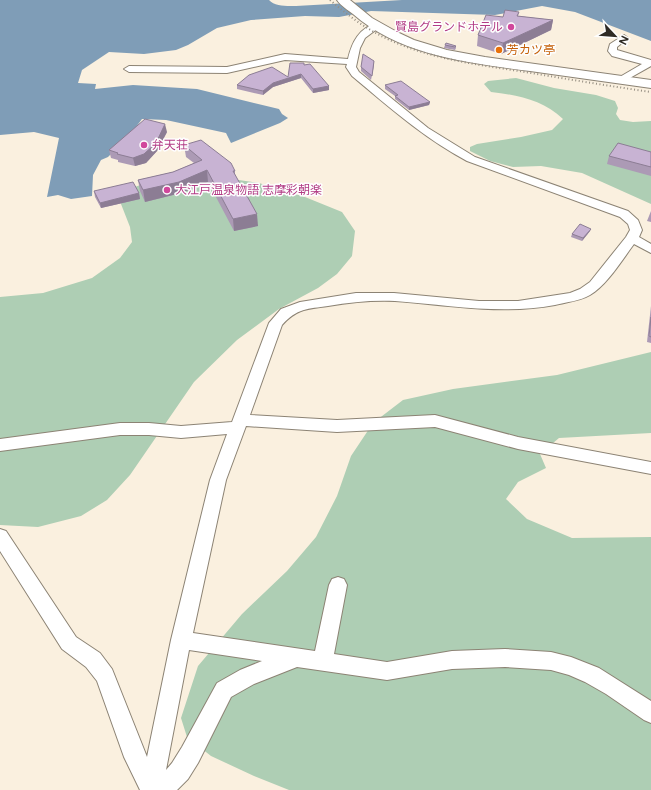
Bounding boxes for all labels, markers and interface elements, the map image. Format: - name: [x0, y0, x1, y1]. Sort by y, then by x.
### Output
- north arrow: [595, 16, 635, 56]
- place label: 賢島グランドホテル: [395, 20, 503, 34]
- marker: 賢島グランドホテル: [506, 22, 516, 32]
- text: N: [616, 33, 631, 47]
- place label: 芳カツ亭: [507, 43, 555, 57]
- marker: 芳カツ亭: [494, 45, 504, 55]
- place label: 弁天荘: [152, 138, 188, 152]
- marker: 弁天荘: [139, 140, 149, 150]
- place label: 大江戸温泉物語 志摩彩朝楽: [175, 183, 322, 197]
- marker: 大江戸温泉物語 志摩彩朝楽: [162, 185, 172, 195]

